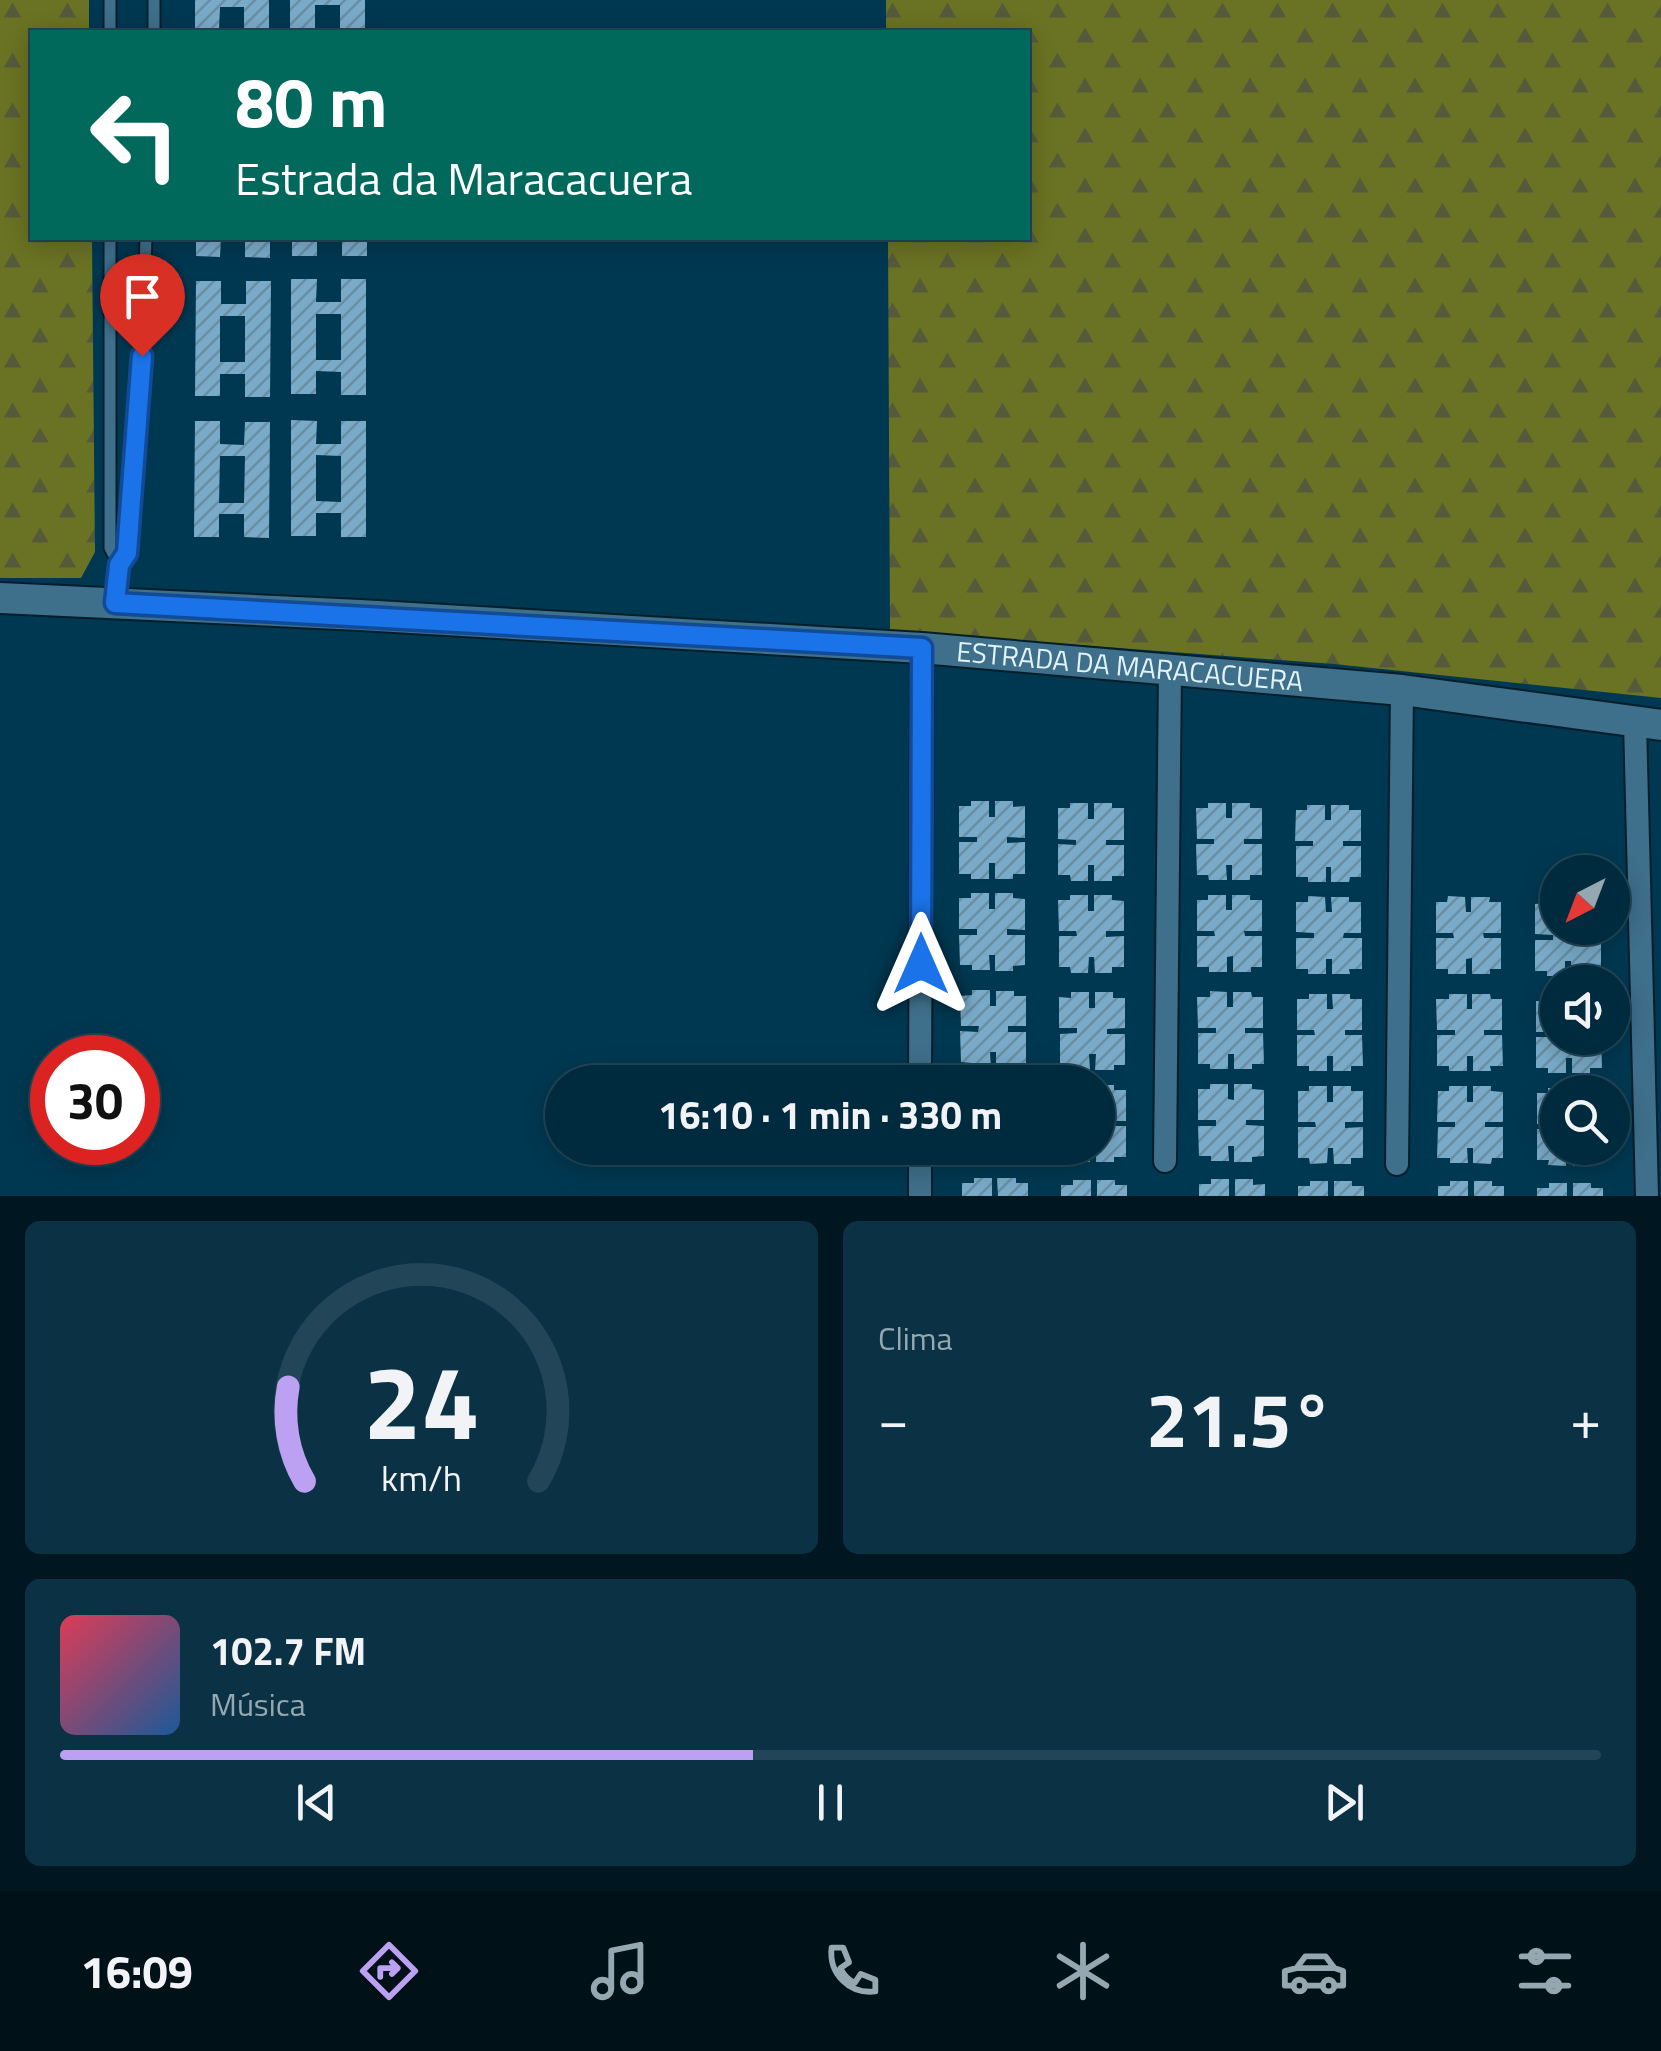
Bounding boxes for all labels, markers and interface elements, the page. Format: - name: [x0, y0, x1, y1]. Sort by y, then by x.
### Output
- text: 80 m: [235, 48, 388, 154]
- icon: left: [70, 70, 200, 200]
- text: Estrada da Maracacuera: [235, 144, 692, 212]
- pin: [100, 254, 185, 357]
- icon: arrive: [115, 269, 170, 324]
- street label: ESTRADA DA MARACACUERA: [955, 629, 1305, 702]
- north arrow: [1540, 855, 1630, 945]
- map controls: [1540, 855, 1630, 1165]
- position arrow: [869, 912, 973, 1016]
- button: sound: [1540, 965, 1630, 1055]
- speed limit sign: 30: [30, 1035, 160, 1165]
- button: search: [1540, 1075, 1630, 1165]
- text: 16:10 · 1 min · 330 m: [658, 1086, 1002, 1144]
- text: Clima: [878, 1314, 953, 1362]
- text: 24: [363, 1321, 480, 1479]
- text: 21.5°: [1146, 1362, 1333, 1476]
- text: −: [878, 1377, 909, 1460]
- text: +: [1570, 1377, 1601, 1460]
- text: km/h: [381, 1450, 462, 1505]
- text: 102.7 FM: [210, 1622, 366, 1680]
- text: Música: [210, 1680, 306, 1728]
- icon: previous: [289, 1775, 344, 1830]
- icon: pause: [803, 1775, 858, 1830]
- icon: next: [1317, 1775, 1372, 1830]
- icon: directions: [354, 1936, 424, 2006]
- icon: music: [585, 1936, 655, 2006]
- icon: phone: [817, 1936, 887, 2006]
- icon: climate: [1048, 1936, 1118, 2006]
- icon: car: [1279, 1936, 1349, 2006]
- icon: filters: [1510, 1936, 1580, 2006]
- text: 16:09: [81, 1937, 193, 2005]

